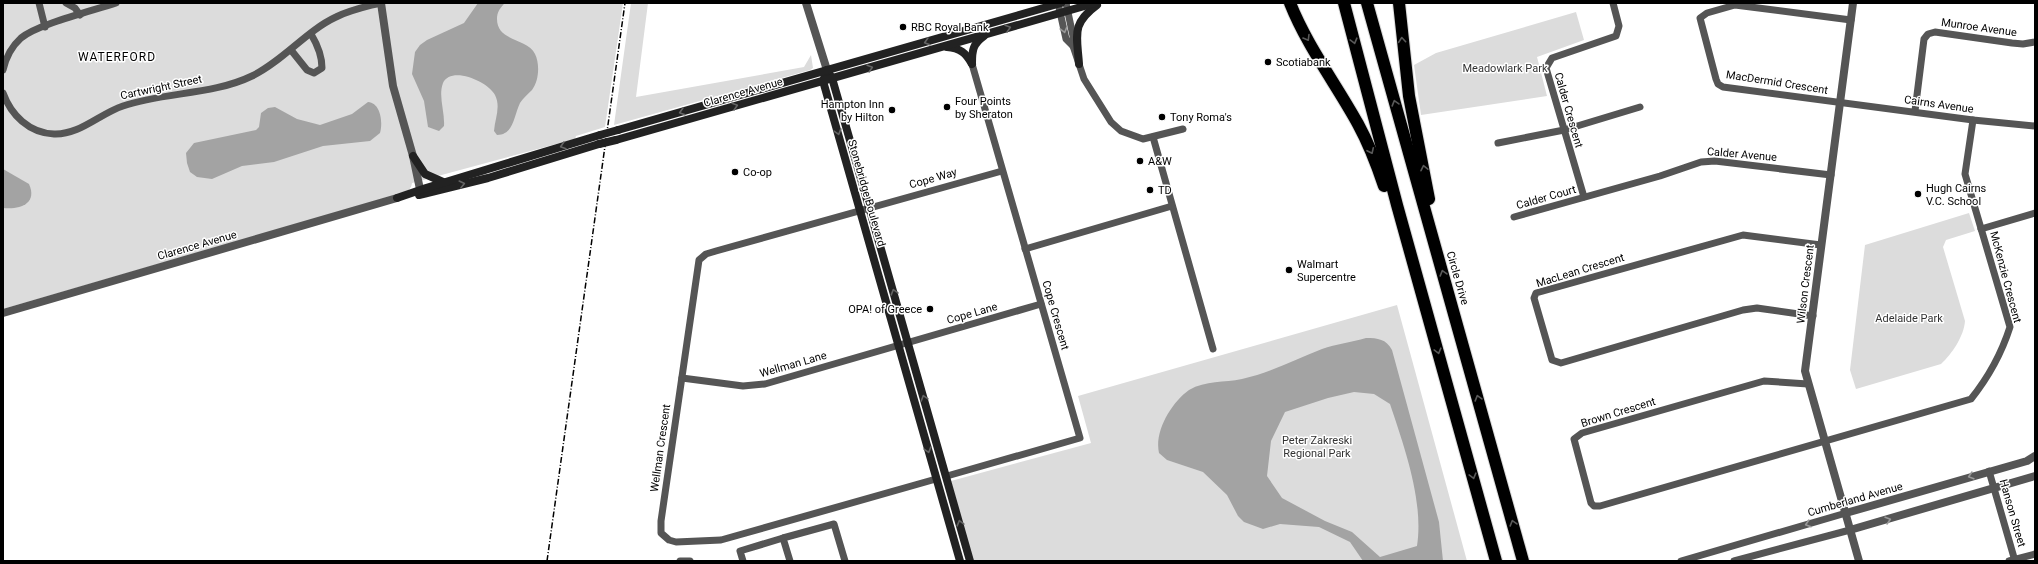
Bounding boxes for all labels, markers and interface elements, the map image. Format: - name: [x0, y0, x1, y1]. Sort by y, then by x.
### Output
- street label: Munroe Avenue: [1940, 16, 2018, 39]
- place label: RBC Royal Bank: [911, 21, 989, 34]
- marker: RBC Royal Bank: [898, 22, 908, 32]
- one-way arrow: [1004, 24, 1011, 33]
- one-way arrow: [1059, 27, 1068, 34]
- one-way arrow: [1302, 34, 1309, 41]
- one-way arrow: [924, 37, 931, 46]
- one-way arrow: [1349, 37, 1358, 44]
- one-way arrow: [1397, 37, 1406, 43]
- district label: WATERFORD: [78, 50, 156, 64]
- place label: Scotiabank: [1276, 56, 1331, 69]
- marker: Scotiabank: [1263, 57, 1273, 67]
- park label: Meadowlark Park: [1462, 62, 1548, 75]
- one-way arrow: [866, 64, 873, 73]
- street label: MacDermid Crescent: [1725, 68, 1829, 97]
- street label: Calder Crescent: [1552, 71, 1586, 150]
- street label: Cartwright Street: [119, 72, 203, 102]
- street label: Clarence Avenue: [702, 75, 784, 110]
- street label: Cairns Avenue: [1903, 93, 1975, 116]
- place label: Four Points by Sheraton: [955, 95, 1013, 121]
- place label: Hampton Inn by Hilton: [821, 98, 884, 124]
- one-way arrow: [1391, 99, 1400, 106]
- one-way arrow: [731, 102, 738, 111]
- marker: Four Points by Sheraton: [942, 102, 952, 112]
- marker: Hampton Inn by Hilton: [887, 105, 897, 115]
- one-way arrow: [678, 107, 685, 116]
- place label: Tony Roma's: [1170, 111, 1232, 124]
- marker: Tony Roma's: [1157, 112, 1167, 122]
- one-way arrow: [833, 128, 842, 135]
- street label: Stonebridge Boulevard: [845, 138, 888, 248]
- one-way arrow: [559, 141, 566, 150]
- street label: Calder Avenue: [1706, 145, 1778, 164]
- one-way arrow: [1366, 147, 1374, 154]
- place label: A&W: [1148, 155, 1172, 168]
- marker: A&W: [1135, 156, 1145, 166]
- street label: Cope Way: [908, 165, 959, 191]
- one-way arrow: [1420, 165, 1428, 171]
- place label: Co-op: [743, 166, 772, 179]
- marker: Co-op: [730, 167, 740, 177]
- one-way arrow: [459, 181, 465, 189]
- place label: Hugh Cairns V.C. School: [1926, 182, 1986, 208]
- street label: Calder Court: [1515, 183, 1578, 212]
- place label: TD: [1158, 184, 1172, 197]
- marker: TD: [1145, 185, 1155, 195]
- marker: Hugh Cairns V.C. School: [1913, 189, 1923, 199]
- street label: Clarence Avenue: [156, 228, 238, 263]
- street label: McKenzie Crescent: [1987, 230, 2024, 325]
- street label: Wilson Crescent: [1794, 243, 1817, 324]
- street label: Circle Drive: [1444, 250, 1471, 307]
- street label: MacLean Crescent: [1535, 251, 1626, 290]
- place label: Walmart Supercentre: [1297, 258, 1356, 284]
- marker: Walmart Supercentre: [1284, 265, 1294, 275]
- one-way arrow: [1439, 270, 1448, 277]
- street label: Cope Crescent: [1039, 279, 1072, 352]
- one-way arrow: [890, 289, 899, 296]
- street label: Cope Lane: [945, 300, 999, 327]
- place label: OPA! of Greece: [848, 303, 922, 316]
- marker: OPA! of Greece: [925, 304, 935, 314]
- park label: Adelaide Park: [1875, 312, 1943, 325]
- one-way arrow: [1433, 347, 1442, 354]
- street label: Wellman Lane: [758, 349, 828, 380]
- one-way arrow: [921, 395, 929, 402]
- one-way arrow: [1474, 395, 1483, 402]
- street label: Brown Crescent: [1579, 395, 1657, 430]
- street label: Wellman Crescent: [648, 403, 673, 493]
- park label: Peter Zakreski Regional Park: [1282, 434, 1352, 460]
- one-way arrow: [923, 447, 932, 454]
- one-way arrow: [1968, 471, 1975, 480]
- one-way arrow: [1468, 473, 1476, 480]
- street label: Hanson Street: [1997, 478, 2028, 549]
- street label: Cumberland Avenue: [1806, 480, 1904, 519]
- one-way arrow: [1884, 516, 1891, 525]
- one-way arrow: [1805, 519, 1812, 528]
- one-way arrow: [956, 520, 965, 527]
- one-way arrow: [1509, 520, 1518, 527]

